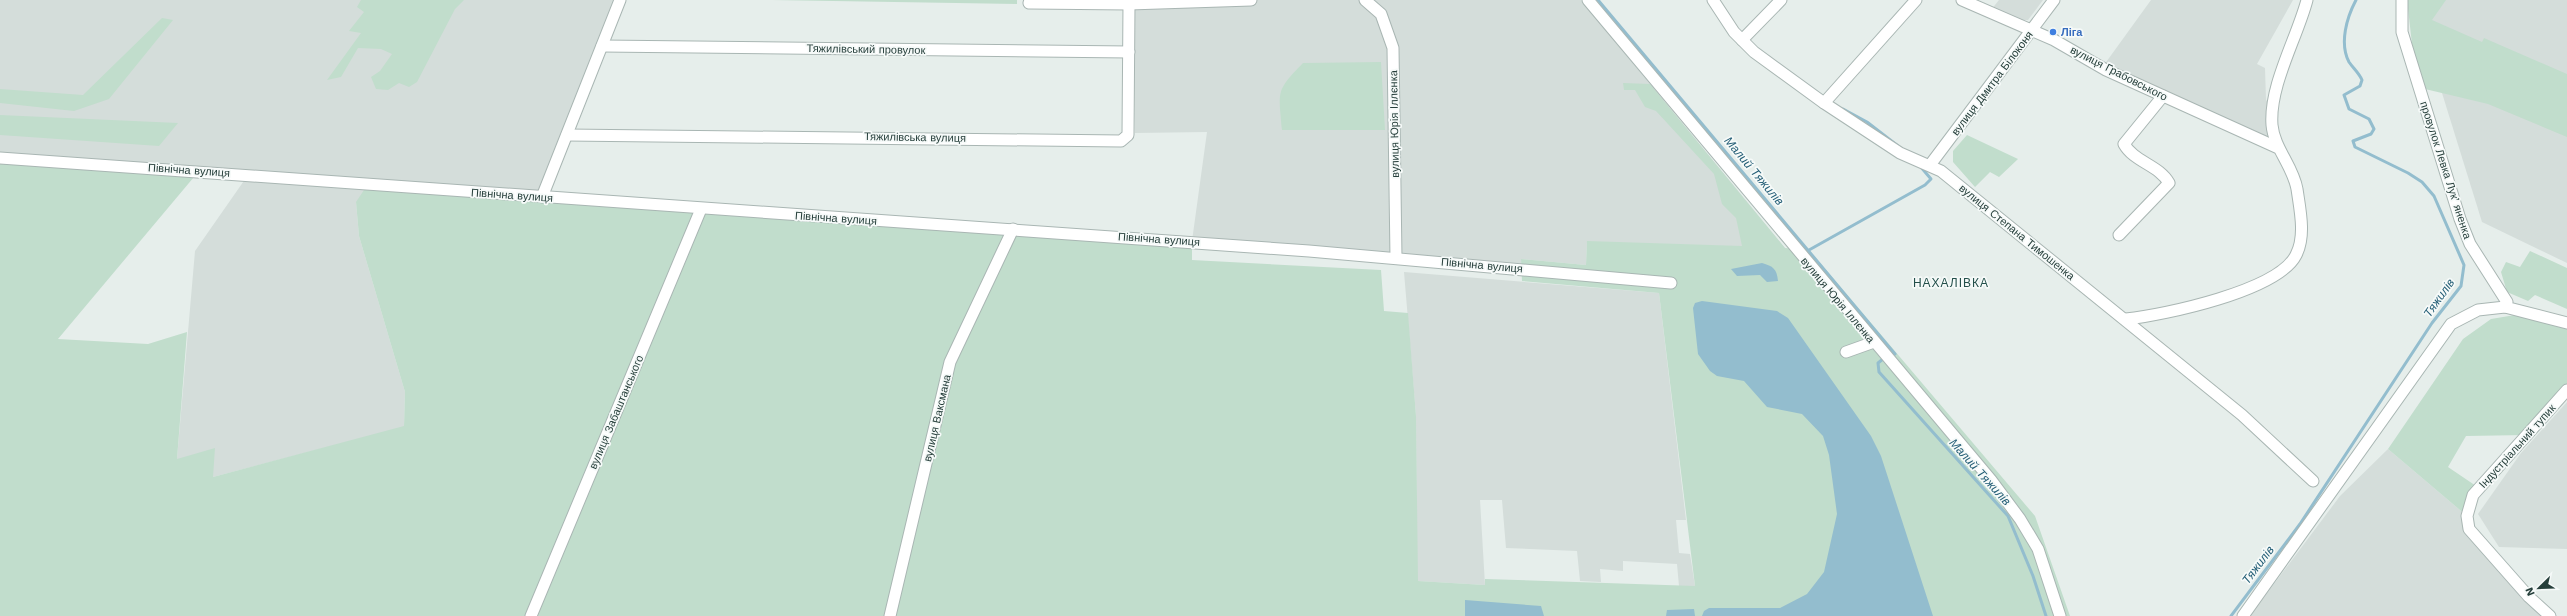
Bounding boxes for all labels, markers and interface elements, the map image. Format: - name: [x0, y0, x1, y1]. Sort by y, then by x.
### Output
- place label: Ліга: [2061, 26, 2083, 39]
- marker: Ліга: [2048, 27, 2058, 37]
- street label: вулиця Дмитра Білоконя: [1949, 29, 2036, 138]
- street label: Тяжилівський провулок: [807, 42, 926, 57]
- street label: вулиця Грабовського: [2068, 43, 2170, 104]
- street label: вулиця Юрія Іллєнка: [1387, 69, 1402, 178]
- street label: провулок Левка Лукʼяненка: [2417, 100, 2474, 241]
- street label: Тяжилівська вулиця: [864, 130, 966, 145]
- water label: Малий Тяжилів: [1721, 134, 1787, 208]
- street label: Північна вулиця: [148, 161, 230, 180]
- street label: вулиця Степана Тимошенка: [1956, 182, 2078, 284]
- street label: Північна вулиця: [471, 186, 553, 205]
- street label: Північна вулиця: [795, 209, 877, 228]
- street label: Північна вулиця: [1118, 230, 1200, 249]
- street label: Північна вулиця: [1441, 255, 1523, 276]
- street label: вулиця Юрія Іллєнка: [1798, 255, 1878, 346]
- district label: НАХАЛІВКА: [1913, 276, 1989, 290]
- water label: Тяжилів: [2421, 276, 2457, 320]
- street label: вулиця Забаштанського: [587, 353, 646, 471]
- street label: вулиця Ваксмана: [921, 372, 954, 463]
- street label: Індустріальний тупик: [2476, 402, 2558, 491]
- water label: Малий Тяжилів: [1946, 436, 2014, 508]
- water label: Тяжилів: [2239, 543, 2277, 587]
- north arrow: [2519, 568, 2559, 608]
- text: N: [2523, 585, 2538, 598]

